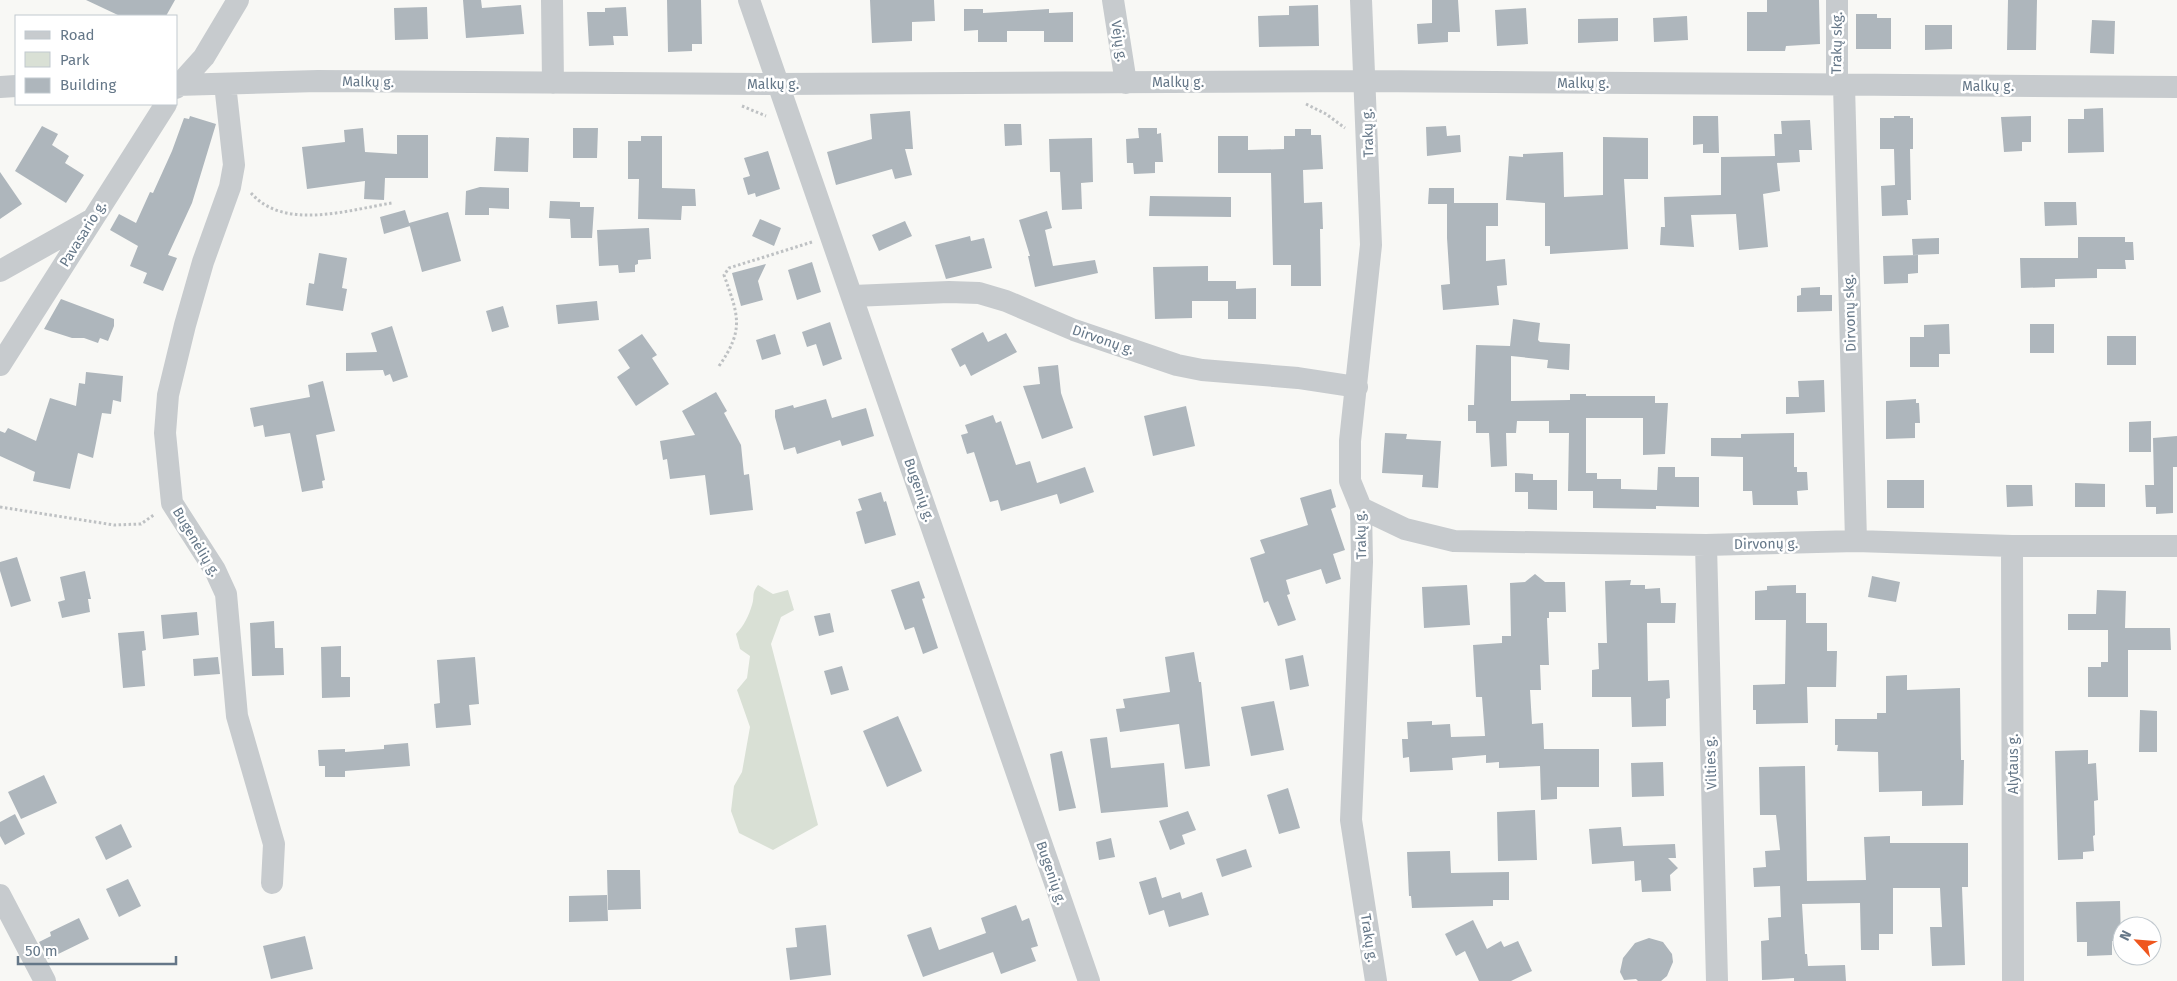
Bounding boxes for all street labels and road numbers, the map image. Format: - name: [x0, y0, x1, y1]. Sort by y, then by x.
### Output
- street label: Trakų skg.: [1828, 12, 1846, 74]
- street label: Vėjų g.: [1107, 19, 1131, 63]
- street label: Malkų g.: [342, 73, 394, 91]
- street label: Malkų g.: [1152, 74, 1204, 91]
- street label: Malkų g.: [1557, 75, 1609, 92]
- street label: Malkų g.: [747, 76, 799, 93]
- street label: Malkų g.: [1962, 78, 2014, 95]
- street label: Trakų g.: [1359, 108, 1377, 158]
- street label: Pavasario g.: [56, 198, 110, 270]
- street label: Dirvonų skg.: [1840, 274, 1860, 352]
- street label: Dirvonų g.: [1070, 322, 1136, 358]
- street label: Bugenių g.: [900, 456, 938, 524]
- street label: Bugenėlių g.: [169, 504, 223, 580]
- street label: Trakų g.: [1352, 510, 1370, 560]
- street label: Dirvonų g.: [1734, 535, 1798, 553]
- street label: Alytaus g.: [2005, 734, 2022, 794]
- street label: Vilties g.: [1702, 736, 1720, 790]
- street label: Bugenių g.: [1032, 839, 1070, 907]
- street label: Trakų g.: [1357, 913, 1381, 963]

